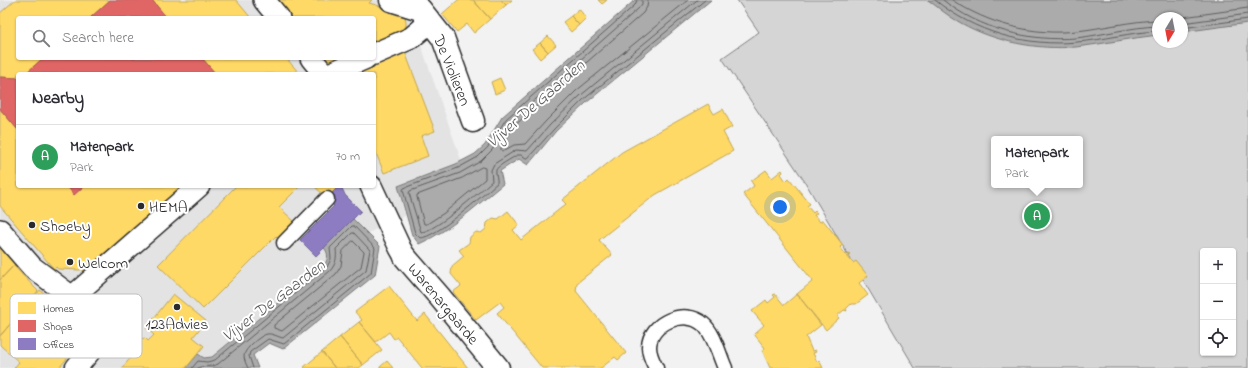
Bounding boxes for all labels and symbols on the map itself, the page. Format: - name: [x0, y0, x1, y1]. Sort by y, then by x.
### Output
- north arrow: [1152, 12, 1188, 48]
- street label: De Violieren: [426, 31, 476, 110]
- water label: Vijver De Gaarden: [481, 54, 591, 154]
- place label: HEMA: [149, 196, 188, 220]
- your location: [770, 197, 790, 217]
- marker: HEMA: [136, 201, 146, 211]
- pin: A: [1024, 201, 1050, 231]
- place label: Shoeby: [40, 215, 91, 239]
- marker: Shoeby: [27, 220, 37, 230]
- place label: Welcom: [78, 252, 128, 276]
- water label: Vijver De Gaarden: [217, 254, 331, 348]
- marker: Welcom: [65, 257, 75, 267]
- street label: Warenargaarde: [401, 258, 484, 351]
- legend: [10, 294, 142, 358]
- text: Homes: [43, 301, 75, 317]
- marker: 123Advies: [172, 302, 182, 312]
- place label: 123Advies: [146, 313, 208, 337]
- text: Shops: [43, 319, 73, 335]
- text: Offices: [43, 337, 74, 353]

